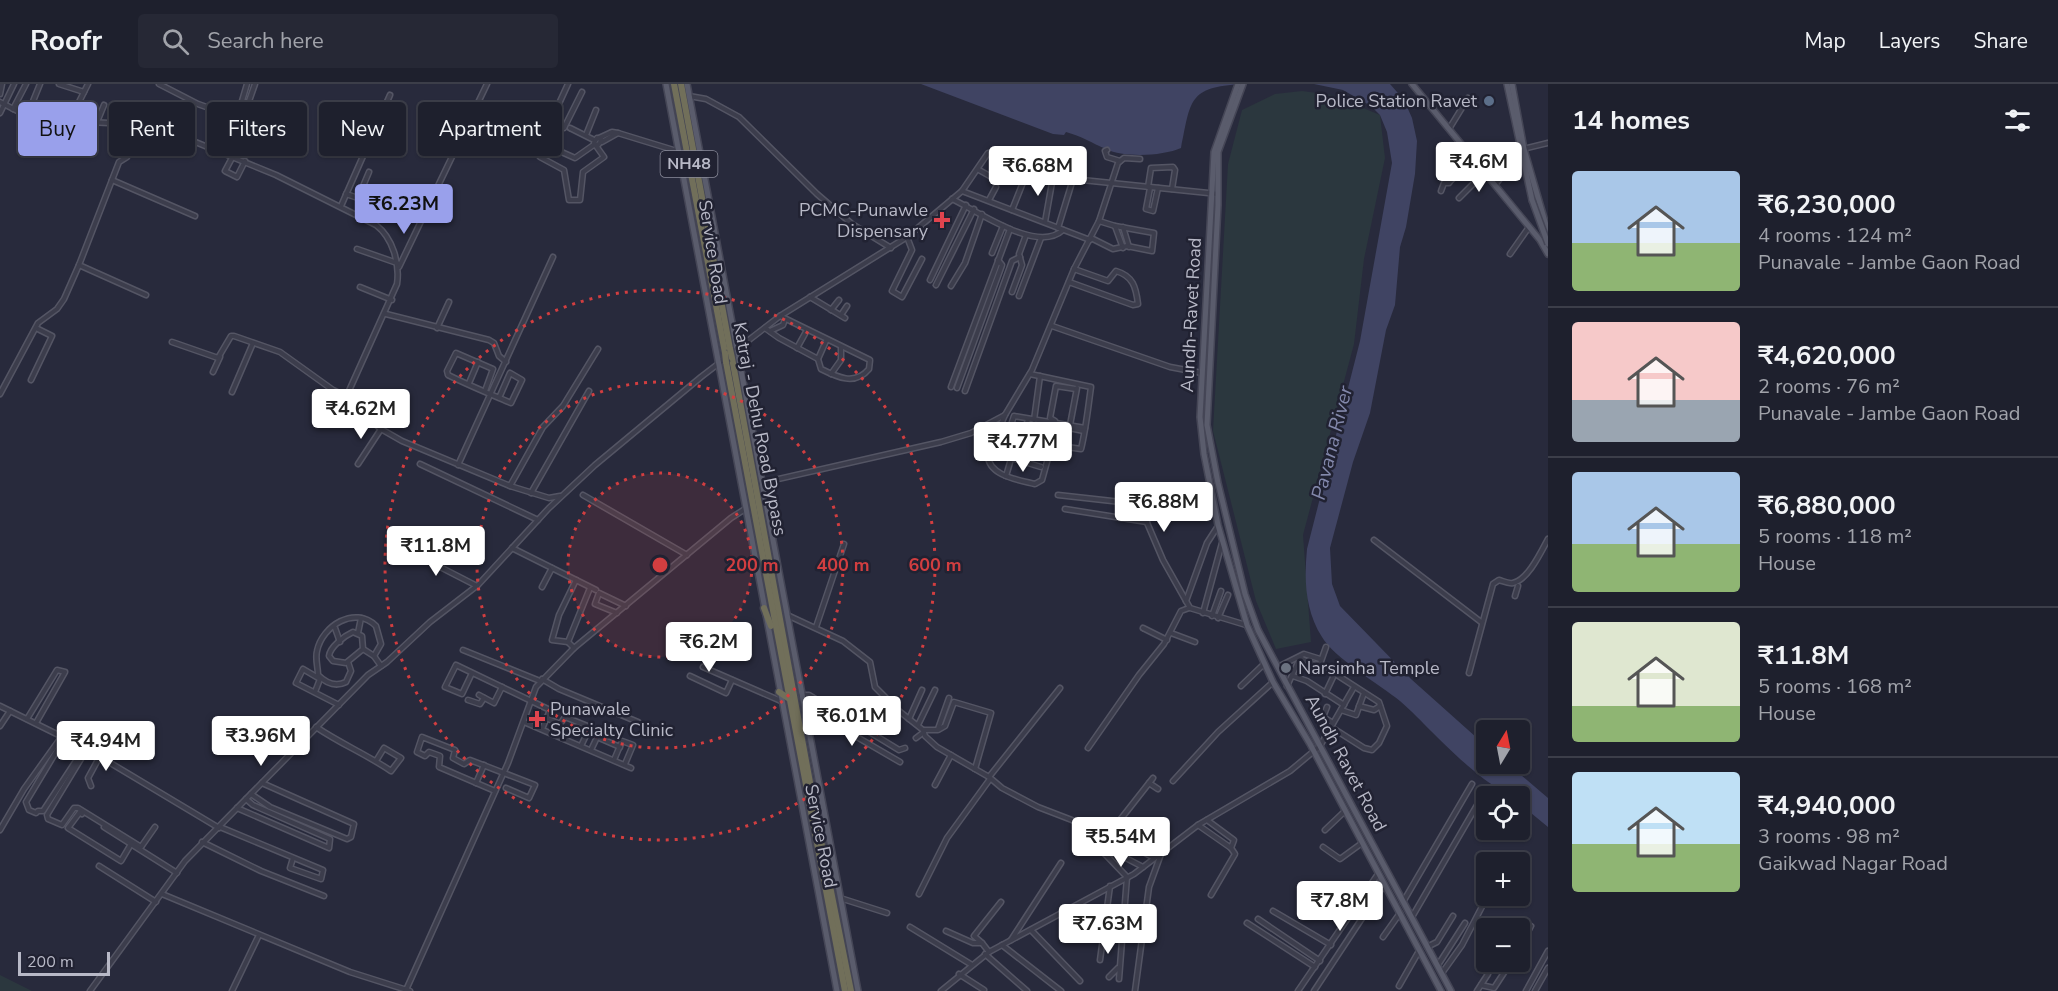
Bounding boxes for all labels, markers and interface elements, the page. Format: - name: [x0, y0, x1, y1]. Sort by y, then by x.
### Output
- search box: [138, 14, 558, 68]
- text: Roofr: [30, 22, 102, 60]
- icon: search: [159, 25, 192, 58]
- text: Search here: [207, 26, 324, 56]
- text: Map: [1804, 27, 1846, 55]
- text: Layers: [1879, 27, 1940, 55]
- text: Share: [1973, 27, 2028, 55]
- place label: Police Station Ravet: [1315, 89, 1478, 113]
- marker: Police Station Ravet: [1482, 94, 1496, 108]
- chip: Buy: [18, 102, 97, 156]
- chip: Rent: [109, 102, 195, 156]
- chip: Filters: [207, 102, 307, 156]
- chip: New: [319, 102, 406, 156]
- chip: Apartment: [418, 102, 562, 156]
- text: 14 homes: [1572, 103, 1690, 138]
- icon: filters: [2001, 104, 2034, 137]
- pin: ₹4.6M: [1437, 142, 1521, 193]
- pin: ₹6.68M: [989, 146, 1087, 197]
- text: ₹4.6M: [1450, 148, 1508, 175]
- road number: NH48: [660, 151, 718, 177]
- text: ₹6.68M: [1003, 152, 1073, 179]
- pin: ₹6.23M: [355, 184, 453, 235]
- text: ₹6,230,000: [1758, 187, 1896, 222]
- text: ₹6.23M: [369, 190, 439, 217]
- icon: home: [1620, 195, 1692, 267]
- street label: Service Road: [693, 198, 733, 306]
- place label: PCMC-Punawle Dispensary: [799, 198, 929, 243]
- marker: PCMC-Punawle Dispensary: [933, 211, 951, 229]
- text: 4 rooms · 124 m²: [1758, 222, 1912, 249]
- street label: Aundh-Ravet Road: [1175, 237, 1207, 393]
- text: Punavale - Jambe Gaon Road: [1758, 249, 2020, 276]
- street label: Katraj - Dehu Road Bypass: [727, 320, 793, 538]
- text: ₹4,620,000: [1758, 338, 1896, 373]
- icon: home: [1620, 346, 1692, 418]
- text: 2 rooms · 76 m²: [1758, 373, 1900, 400]
- water label: Pavana River: [1305, 382, 1359, 503]
- pin: ₹4.62M: [312, 389, 410, 440]
- text: ₹4.62M: [326, 395, 396, 422]
- text: Punavale - Jambe Gaon Road: [1758, 400, 2020, 427]
- pin: ₹4.77M: [974, 422, 1072, 473]
- text: ₹4.77M: [988, 428, 1058, 455]
- pin: ₹6.88M: [1115, 482, 1213, 533]
- text: ₹6.88M: [1129, 488, 1199, 515]
- text: ₹6,880,000: [1758, 488, 1896, 523]
- icon: home: [1620, 496, 1692, 568]
- text: 5 rooms · 118 m²: [1758, 523, 1912, 550]
- pin: ₹11.8M: [387, 526, 485, 577]
- text: ₹11.8M: [401, 532, 471, 559]
- text: House: [1758, 550, 1816, 577]
- text: 200 m: [725, 553, 779, 577]
- text: 400 m: [816, 553, 870, 577]
- text: 600 m: [908, 553, 962, 577]
- centre of rings: [650, 555, 670, 575]
- pin: ₹6.2M: [667, 622, 751, 673]
- text: ₹6.2M: [680, 628, 738, 655]
- text: ₹11.8M: [1758, 638, 1849, 673]
- icon: home: [1620, 646, 1692, 718]
- place label: Narsimha Temple: [1298, 656, 1440, 680]
- marker: Narsimha Temple: [1279, 661, 1293, 675]
- text: 5 rooms · 168 m²: [1758, 673, 1912, 700]
- street label: Aundh Ravet Road: [1300, 690, 1392, 836]
- pin: ₹6.01M: [803, 696, 901, 747]
- place label: Punawale Specialty Clinic: [550, 697, 673, 742]
- text: House: [1758, 700, 1816, 727]
- text: ₹6.01M: [817, 702, 887, 729]
- marker: Punawale Specialty Clinic: [528, 710, 546, 728]
- pin: ₹3.96M: [212, 716, 310, 767]
- north arrow: [1476, 720, 1530, 774]
- map controls: [1476, 720, 1530, 972]
- pin: ₹4.94M: [57, 721, 155, 772]
- text: ₹3.96M: [226, 722, 296, 749]
- text: ₹4.94M: [71, 727, 141, 754]
- street label: Service Road: [799, 782, 843, 890]
- button: locate: [1476, 786, 1530, 840]
- text: ₹4,940,000: [1758, 788, 1896, 823]
- icon: home: [1620, 796, 1692, 868]
- pin: ₹5.54M: [1072, 817, 1170, 868]
- text: ₹5.54M: [1086, 823, 1156, 850]
- text: 3 rooms · 98 m²: [1758, 823, 1900, 850]
- text: Gaikwad Nagar Road: [1758, 850, 1948, 877]
- button: +: [1476, 852, 1530, 906]
- pin: ₹7.8M: [1298, 881, 1382, 932]
- text: ₹7.8M: [1311, 887, 1369, 914]
- pin: ₹7.63M: [1059, 904, 1157, 955]
- text: ₹7.63M: [1073, 910, 1143, 937]
- button: −: [1476, 918, 1530, 972]
- scale bar: [18, 949, 110, 976]
- text: 200 m: [27, 951, 74, 973]

